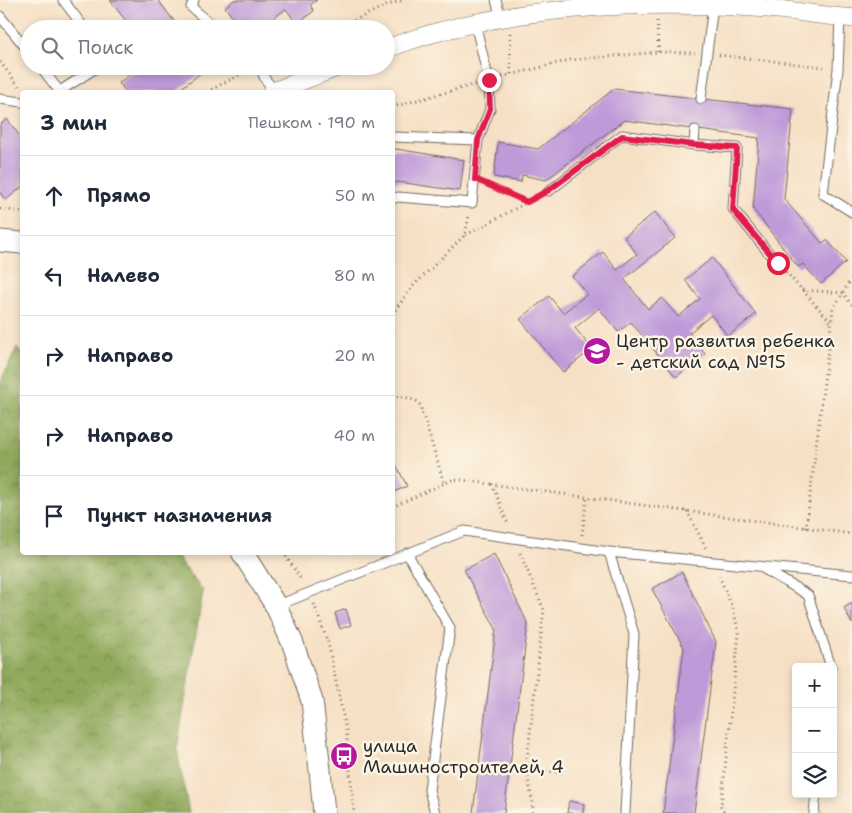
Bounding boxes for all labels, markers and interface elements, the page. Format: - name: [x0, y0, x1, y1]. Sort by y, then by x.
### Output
- search box: [20, 20, 395, 75]
- icon: search: [38, 34, 66, 62]
- text: Поиск: [78, 35, 133, 60]
- route end: [478, 69, 501, 92]
- text: 3 мин: [40, 109, 107, 137]
- text: Пешком · 190 m: [248, 112, 375, 133]
- icon: ahead: [40, 182, 68, 210]
- text: Прямо: [87, 183, 151, 208]
- text: 50 m: [335, 185, 375, 206]
- route start: [767, 252, 790, 275]
- icon: left: [40, 262, 68, 290]
- text: Налево: [87, 263, 160, 288]
- text: 80 m: [334, 265, 375, 286]
- place label: Центр развития ребенка - детский сад №15: [616, 329, 835, 374]
- school or university icon: Центр развития ребенка - детский сад №15: [582, 336, 612, 366]
- icon: right: [40, 342, 68, 370]
- text: Направо: [87, 343, 173, 368]
- text: 20 m: [334, 345, 375, 366]
- icon: right: [40, 422, 68, 450]
- text: Направо: [87, 423, 173, 448]
- text: 40 m: [333, 425, 375, 446]
- icon: arrive: [40, 502, 68, 530]
- text: Пункт назначения: [87, 503, 272, 528]
- map controls: [792, 663, 837, 798]
- button: +: [792, 663, 837, 708]
- button: −: [792, 708, 837, 753]
- place label: улица Машиностроителей, 4: [363, 734, 564, 779]
- bus stop icon: улица Машиностроителей, 4: [329, 741, 359, 771]
- button: layers: [792, 753, 837, 798]

